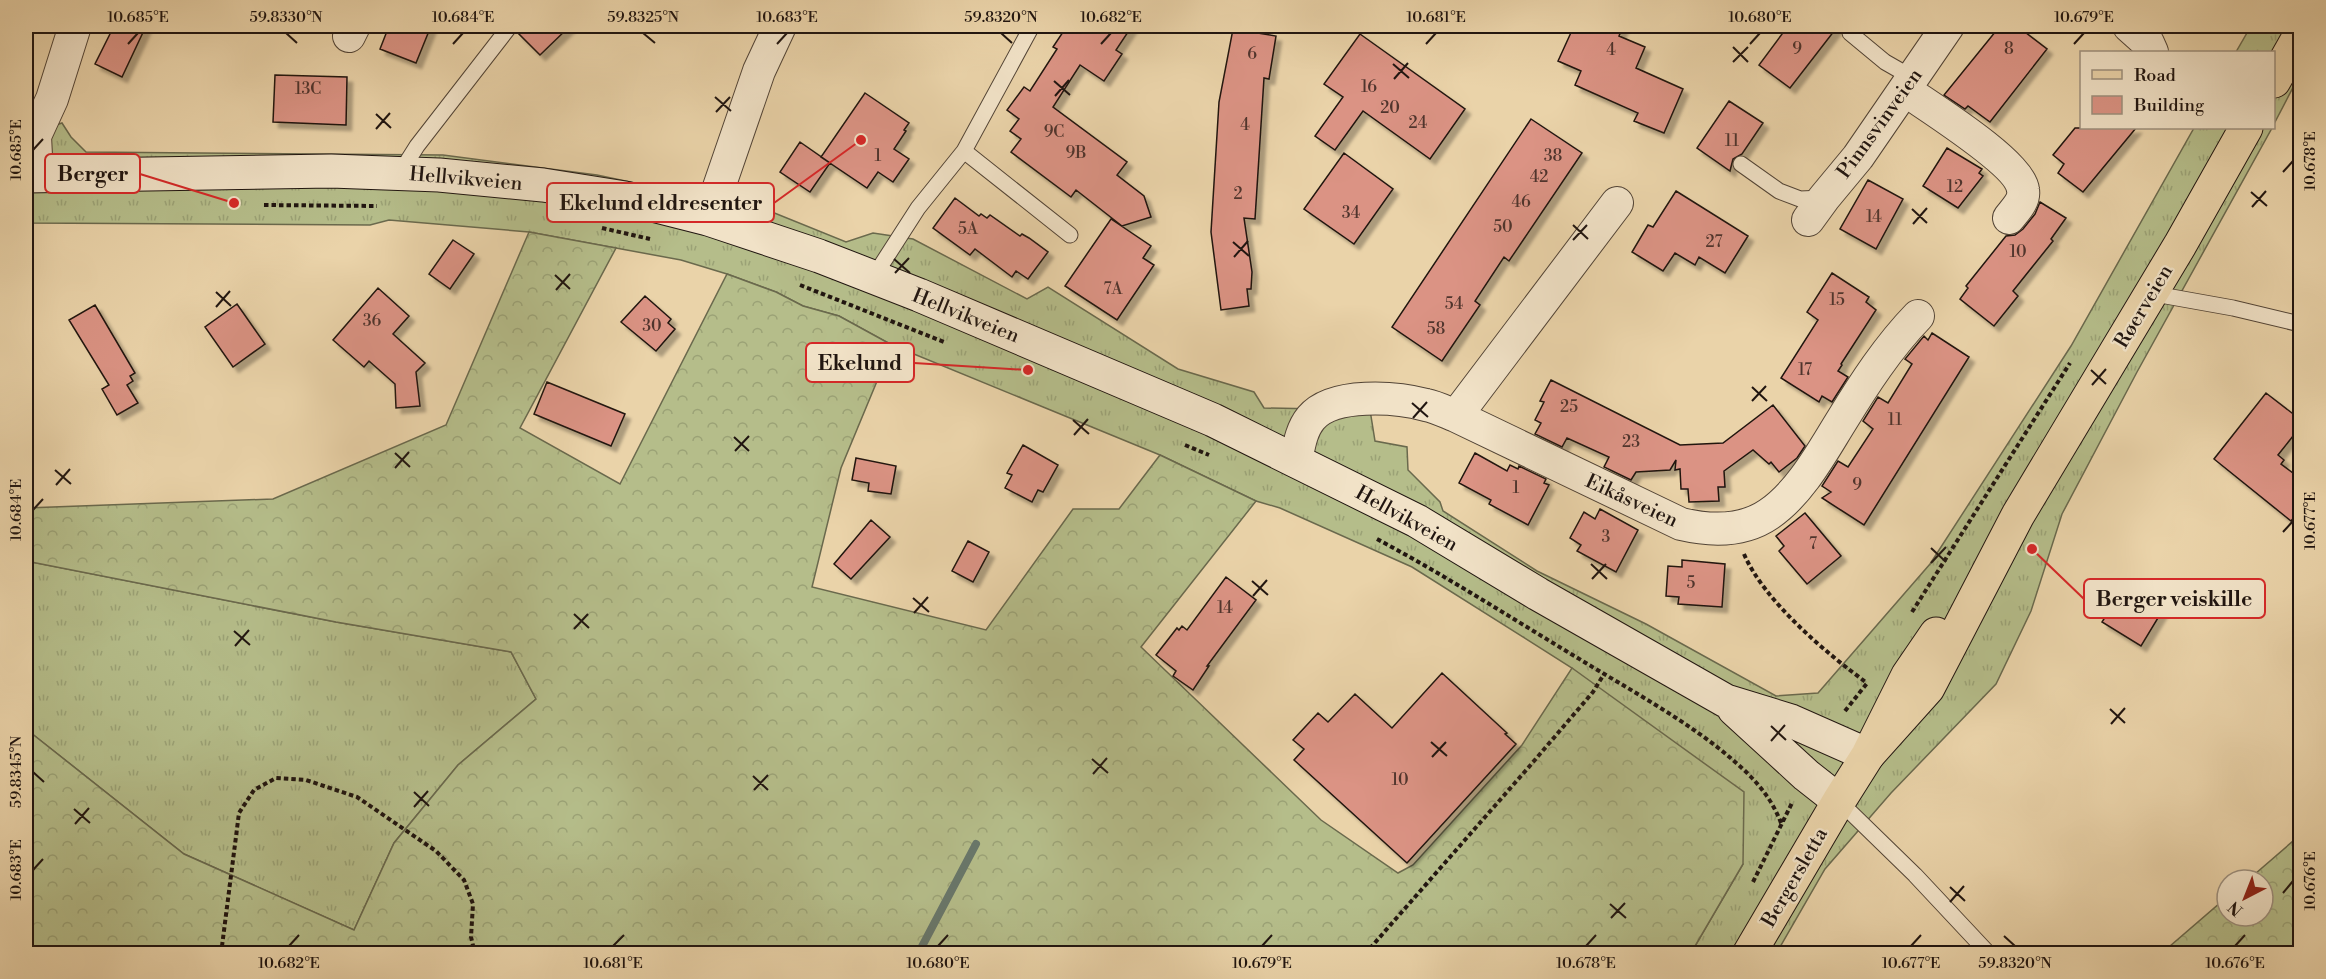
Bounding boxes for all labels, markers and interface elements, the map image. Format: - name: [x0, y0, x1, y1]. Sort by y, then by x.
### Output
- text: 10.685°E: [107, 8, 169, 27]
- text: 59.8330°N: [249, 8, 323, 27]
- text: 10.684°E: [432, 8, 494, 27]
- text: 59.8325°N: [607, 8, 679, 27]
- text: 10.683°E: [756, 8, 818, 27]
- text: 59.8320°N: [964, 8, 1038, 27]
- text: 10.682°E: [1080, 8, 1142, 27]
- text: 10.681°E: [1406, 8, 1466, 27]
- text: 10.680°E: [1728, 8, 1792, 27]
- text: 10.679°E: [2054, 8, 2114, 27]
- house number: 9: [1792, 39, 1802, 59]
- house number: 8: [2004, 39, 2014, 59]
- house number: 4: [1606, 40, 1616, 60]
- house number: 6: [1247, 44, 1257, 64]
- legend: [2080, 51, 2275, 129]
- street label: Pinnsvinveien: [1832, 64, 1929, 184]
- text: Road: [2134, 64, 2177, 87]
- house number: 16: [1361, 77, 1377, 97]
- house number: 13C: [295, 79, 321, 99]
- text: Building: [2133, 94, 2205, 117]
- house number: 20: [1380, 98, 1400, 118]
- house number: 24: [1409, 113, 1428, 133]
- house number: 4: [1240, 115, 1250, 135]
- text: 10.685°E: [7, 119, 26, 181]
- house number: 9C: [1044, 122, 1064, 142]
- house number: 11: [1725, 131, 1739, 151]
- text: 10.678°E: [2301, 131, 2320, 191]
- house number: 9B: [1066, 143, 1086, 163]
- house number: 1: [875, 146, 882, 166]
- house number: 38: [1544, 146, 1563, 166]
- callout: Berger: [45, 154, 140, 193]
- text: Berger: [57, 162, 129, 188]
- street label: Hellvikveien: [408, 162, 524, 197]
- house number: 42: [1530, 167, 1548, 187]
- house number: 12: [1947, 177, 1963, 197]
- callout: Ekelund eldresenter: [547, 183, 774, 222]
- house number: 2: [1233, 184, 1243, 204]
- text: Ekelund eldresenter: [559, 191, 763, 217]
- house number: 46: [1511, 192, 1531, 212]
- house number: 34: [1342, 203, 1361, 223]
- house number: 14: [1866, 207, 1882, 227]
- house number: 50: [1493, 217, 1513, 237]
- house number: 5A: [958, 219, 979, 239]
- house number: 27: [1705, 232, 1723, 252]
- house number: 10: [2010, 242, 2027, 262]
- street label: Røerveien: [2110, 260, 2179, 353]
- house number: 7A: [1103, 279, 1124, 299]
- street label: Hellvikveien: [908, 284, 1023, 349]
- house number: 15: [1829, 290, 1845, 310]
- house number: 54: [1445, 294, 1464, 314]
- house number: 36: [363, 311, 382, 331]
- house number: 30: [642, 316, 662, 336]
- house number: 58: [1427, 319, 1446, 339]
- callout: Ekelund: [806, 343, 914, 382]
- text: Ekelund: [818, 351, 902, 377]
- house number: 17: [1798, 360, 1812, 380]
- house number: 25: [1560, 397, 1578, 417]
- house number: 11: [1888, 410, 1902, 430]
- house number: 23: [1622, 432, 1640, 452]
- street label: Eikåsveien: [1581, 469, 1682, 534]
- house number: 9: [1852, 475, 1862, 495]
- house number: 1: [1513, 478, 1520, 498]
- text: 10.684°E: [7, 479, 26, 541]
- street label: Hellvikveien: [1351, 481, 1462, 558]
- text: 10.677°E: [2301, 492, 2320, 550]
- house number: 3: [1602, 527, 1611, 547]
- house number: 7: [1809, 534, 1817, 554]
- house number: 5: [1687, 573, 1696, 593]
- callout: Berger veiskille: [2084, 579, 2265, 618]
- text: Berger veiskille: [2096, 587, 2252, 613]
- house number: 14: [1217, 598, 1233, 618]
- text: 59.8345°N: [7, 736, 26, 808]
- house number: 10: [1392, 770, 1409, 790]
- street label: Bergersletta: [1756, 823, 1834, 933]
- text: 10.683°E: [7, 839, 26, 901]
- text: 10.676°E: [2301, 851, 2320, 911]
- north arrow: [2215, 868, 2275, 928]
- text: N: [2224, 897, 2247, 920]
- text: 10.682°E: [258, 954, 320, 973]
- text: 10.681°E: [583, 954, 643, 973]
- text: 10.680°E: [906, 954, 970, 973]
- text: 10.679°E: [1232, 954, 1292, 973]
- text: 10.678°E: [1556, 954, 1616, 973]
- text: 10.677°E: [1882, 954, 1940, 973]
- text: 59.8320°N: [1978, 954, 2052, 973]
- text: 10.676°E: [2205, 954, 2265, 973]

